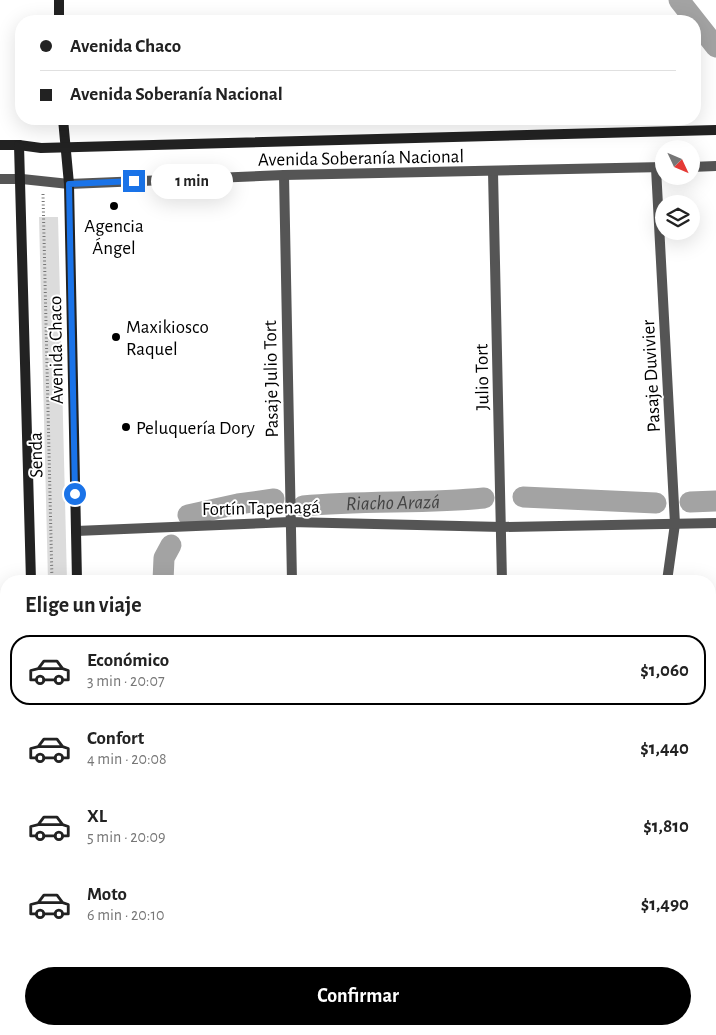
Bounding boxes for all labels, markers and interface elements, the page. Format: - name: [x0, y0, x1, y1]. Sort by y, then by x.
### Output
- text: Avenida Chaco: [70, 37, 181, 56]
- text: Avenida Soberanía Nacional: [70, 85, 283, 104]
- north arrow: [655, 140, 700, 185]
- map controls: [655, 140, 700, 240]
- street label: Avenida Soberanía Nacional: [258, 147, 464, 170]
- callout: 1 min: [152, 164, 234, 198]
- route end: [123, 170, 145, 192]
- text: 1 min: [175, 173, 209, 189]
- button: layers: [655, 195, 700, 240]
- marker: Agencia Ángel: [108, 200, 120, 212]
- place label: Agencia Ángel: [84, 217, 144, 258]
- street label: Avenida Chaco: [46, 296, 67, 404]
- place label: Maxikiosco Raquel: [126, 318, 209, 359]
- street label: Pasaje Duvivier: [639, 319, 664, 433]
- street label: Pasaje Julio Tort: [261, 320, 282, 438]
- marker: Maxikiosco Raquel: [110, 331, 122, 343]
- street label: Julio Tort: [472, 344, 493, 410]
- place label: Peluquería Dory: [136, 419, 255, 438]
- marker: Peluquería Dory: [120, 421, 132, 433]
- street label: Senda: [27, 432, 46, 478]
- route start: [64, 483, 86, 505]
- water label: Riacho Arazá: [345, 492, 440, 514]
- street label: Fortín Tapenagá: [202, 498, 320, 519]
- text: Elige un viaje: [25, 594, 142, 616]
- icon: car: [27, 648, 72, 693]
- text: Económico: [87, 651, 169, 670]
- text: $1,060: [640, 661, 689, 680]
- text: 3 min · 20:07: [87, 673, 165, 689]
- icon: car: [27, 726, 72, 771]
- text: Confort: [87, 729, 144, 748]
- text: $1,440: [640, 739, 689, 758]
- text: 4 min · 20:08: [87, 751, 167, 767]
- icon: car: [27, 804, 72, 849]
- text: XL: [87, 807, 107, 826]
- text: $1,810: [643, 817, 689, 836]
- text: 5 min · 20:09: [87, 829, 166, 845]
- icon: car: [27, 882, 72, 927]
- text: Moto: [87, 885, 127, 904]
- text: $1,490: [641, 895, 689, 914]
- text: 6 min · 20:10: [87, 907, 164, 923]
- button: Confirmar: [25, 967, 691, 1025]

